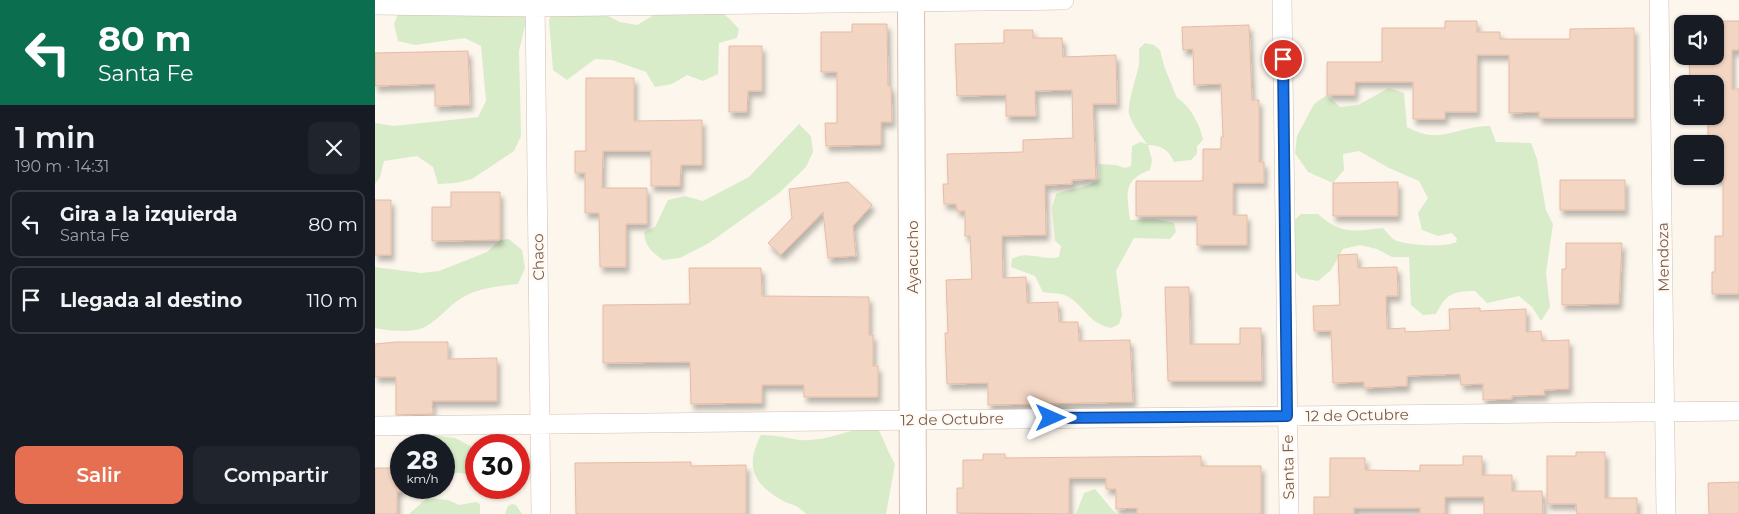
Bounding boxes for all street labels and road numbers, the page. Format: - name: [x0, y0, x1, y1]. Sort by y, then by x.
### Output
- street label: Ayacucho: [903, 220, 922, 294]
- street label: Mendoza: [1653, 222, 1673, 292]
- street label: Chaco: [528, 233, 548, 281]
- street label: 12 de Octubre: [1305, 405, 1409, 425]
- street label: 12 de Octubre: [900, 409, 1004, 429]
- street label: Santa Fe: [1278, 434, 1298, 500]

